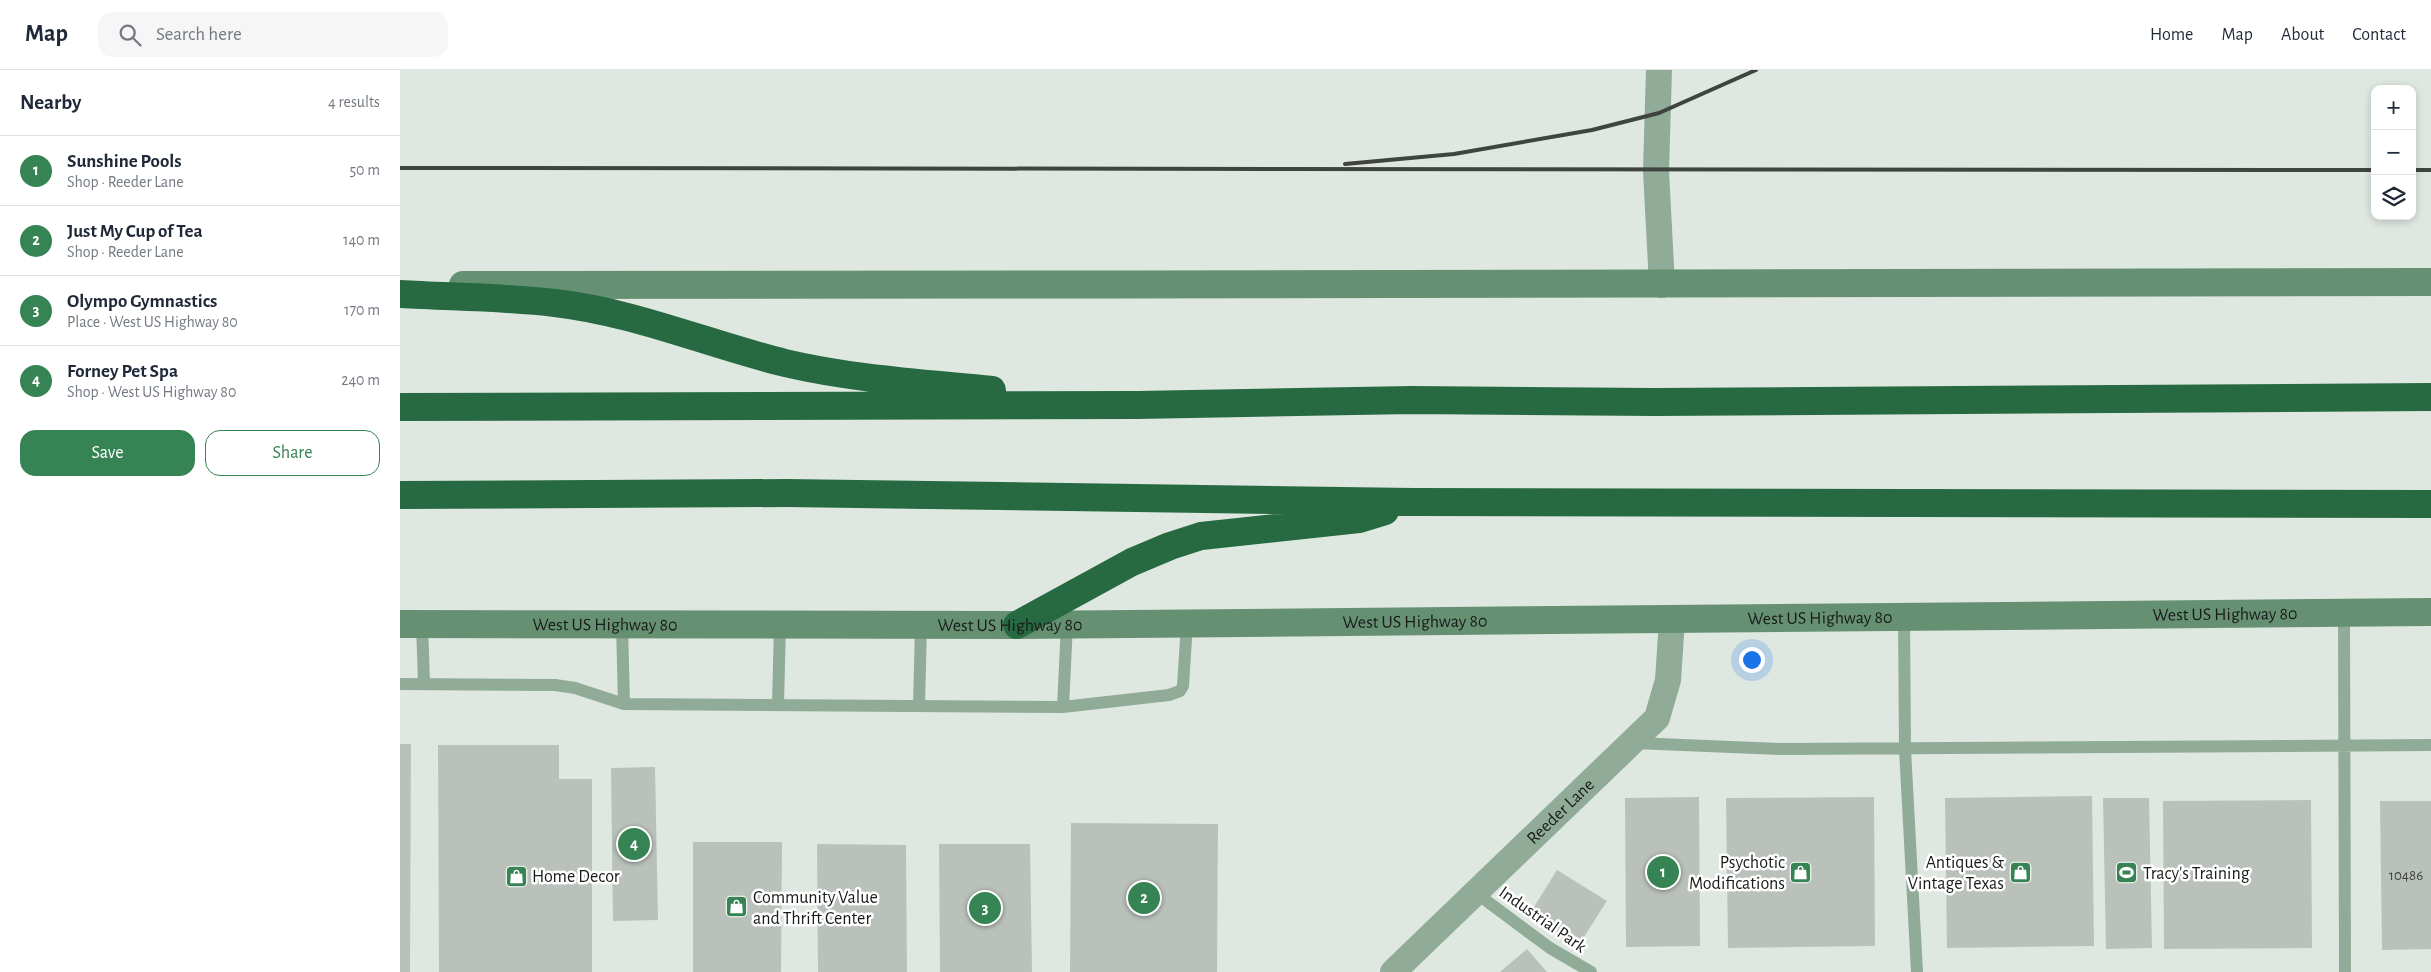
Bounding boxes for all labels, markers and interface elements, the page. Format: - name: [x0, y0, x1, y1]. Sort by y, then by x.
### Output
- search box: [98, 12, 448, 57]
- icon: search: [116, 21, 144, 49]
- text: Map: [25, 22, 68, 46]
- text: Search here: [156, 25, 242, 44]
- text: Home: [2150, 26, 2193, 44]
- text: Map: [2221, 26, 2253, 44]
- text: About: [2281, 26, 2324, 44]
- text: Contact: [2352, 26, 2406, 44]
- map controls: [2371, 85, 2416, 220]
- button: +: [2371, 85, 2416, 130]
- text: Nearby: [20, 92, 81, 113]
- text: 4 results: [328, 94, 380, 110]
- button: −: [2371, 130, 2416, 175]
- text: Sunshine Pools: [67, 152, 182, 171]
- text: 1: [33, 162, 39, 178]
- text: 50 m: [349, 162, 380, 178]
- text: Shop · Reeder Lane: [67, 174, 184, 190]
- button: layers: [2371, 175, 2416, 220]
- text: Just My Cup of Tea: [67, 222, 203, 241]
- text: 2: [32, 232, 40, 248]
- text: 140 m: [343, 232, 380, 248]
- text: Shop · Reeder Lane: [67, 244, 184, 260]
- text: Olympo Gymnastics: [67, 292, 217, 311]
- text: 3: [33, 302, 39, 318]
- text: 170 m: [344, 302, 380, 318]
- text: Place · West US Highway 80: [67, 314, 238, 330]
- text: Forney Pet Spa: [67, 362, 178, 381]
- text: 4: [32, 372, 40, 388]
- text: 240 m: [341, 372, 380, 388]
- text: Shop · West US Highway 80: [67, 384, 236, 400]
- button: Save: [20, 430, 195, 476]
- button: Share: [205, 430, 380, 476]
- street label: West US Highway 80: [2152, 605, 2298, 625]
- street label: West US Highway 80: [1747, 609, 1893, 628]
- street label: West US Highway 80: [1342, 613, 1488, 632]
- street label: West US Highway 80: [533, 616, 677, 634]
- street label: West US Highway 80: [938, 616, 1083, 635]
- your location: [1739, 647, 1765, 673]
- street label: Reeder Lane: [1524, 776, 1598, 848]
- pin: 4: [618, 825, 650, 863]
- pin: 1: [1647, 853, 1679, 891]
- place label: Psychotic Modifications: [1689, 854, 1785, 893]
- place label: Antiques & Vintage Texas: [1908, 854, 2005, 893]
- shop icon: Psychotic Modifications: [1789, 860, 1813, 884]
- shop icon: Antiques & Vintage Texas: [2008, 860, 2032, 884]
- sports icon: Tracy's Training: [2115, 861, 2139, 885]
- shop icon: Home Decor: [504, 864, 528, 888]
- place label: Tracy's Training: [2143, 865, 2250, 883]
- place label: Home Decor: [532, 868, 620, 886]
- house number: 10486: [2389, 868, 2423, 883]
- pin: 2: [1128, 879, 1160, 917]
- street label: Industrial Park: [1496, 883, 1590, 957]
- place label: Community Value and Thrift Center: [753, 889, 878, 928]
- pin: 3: [969, 889, 1001, 927]
- shop icon: Community Value and Thrift Center: [725, 895, 749, 919]

